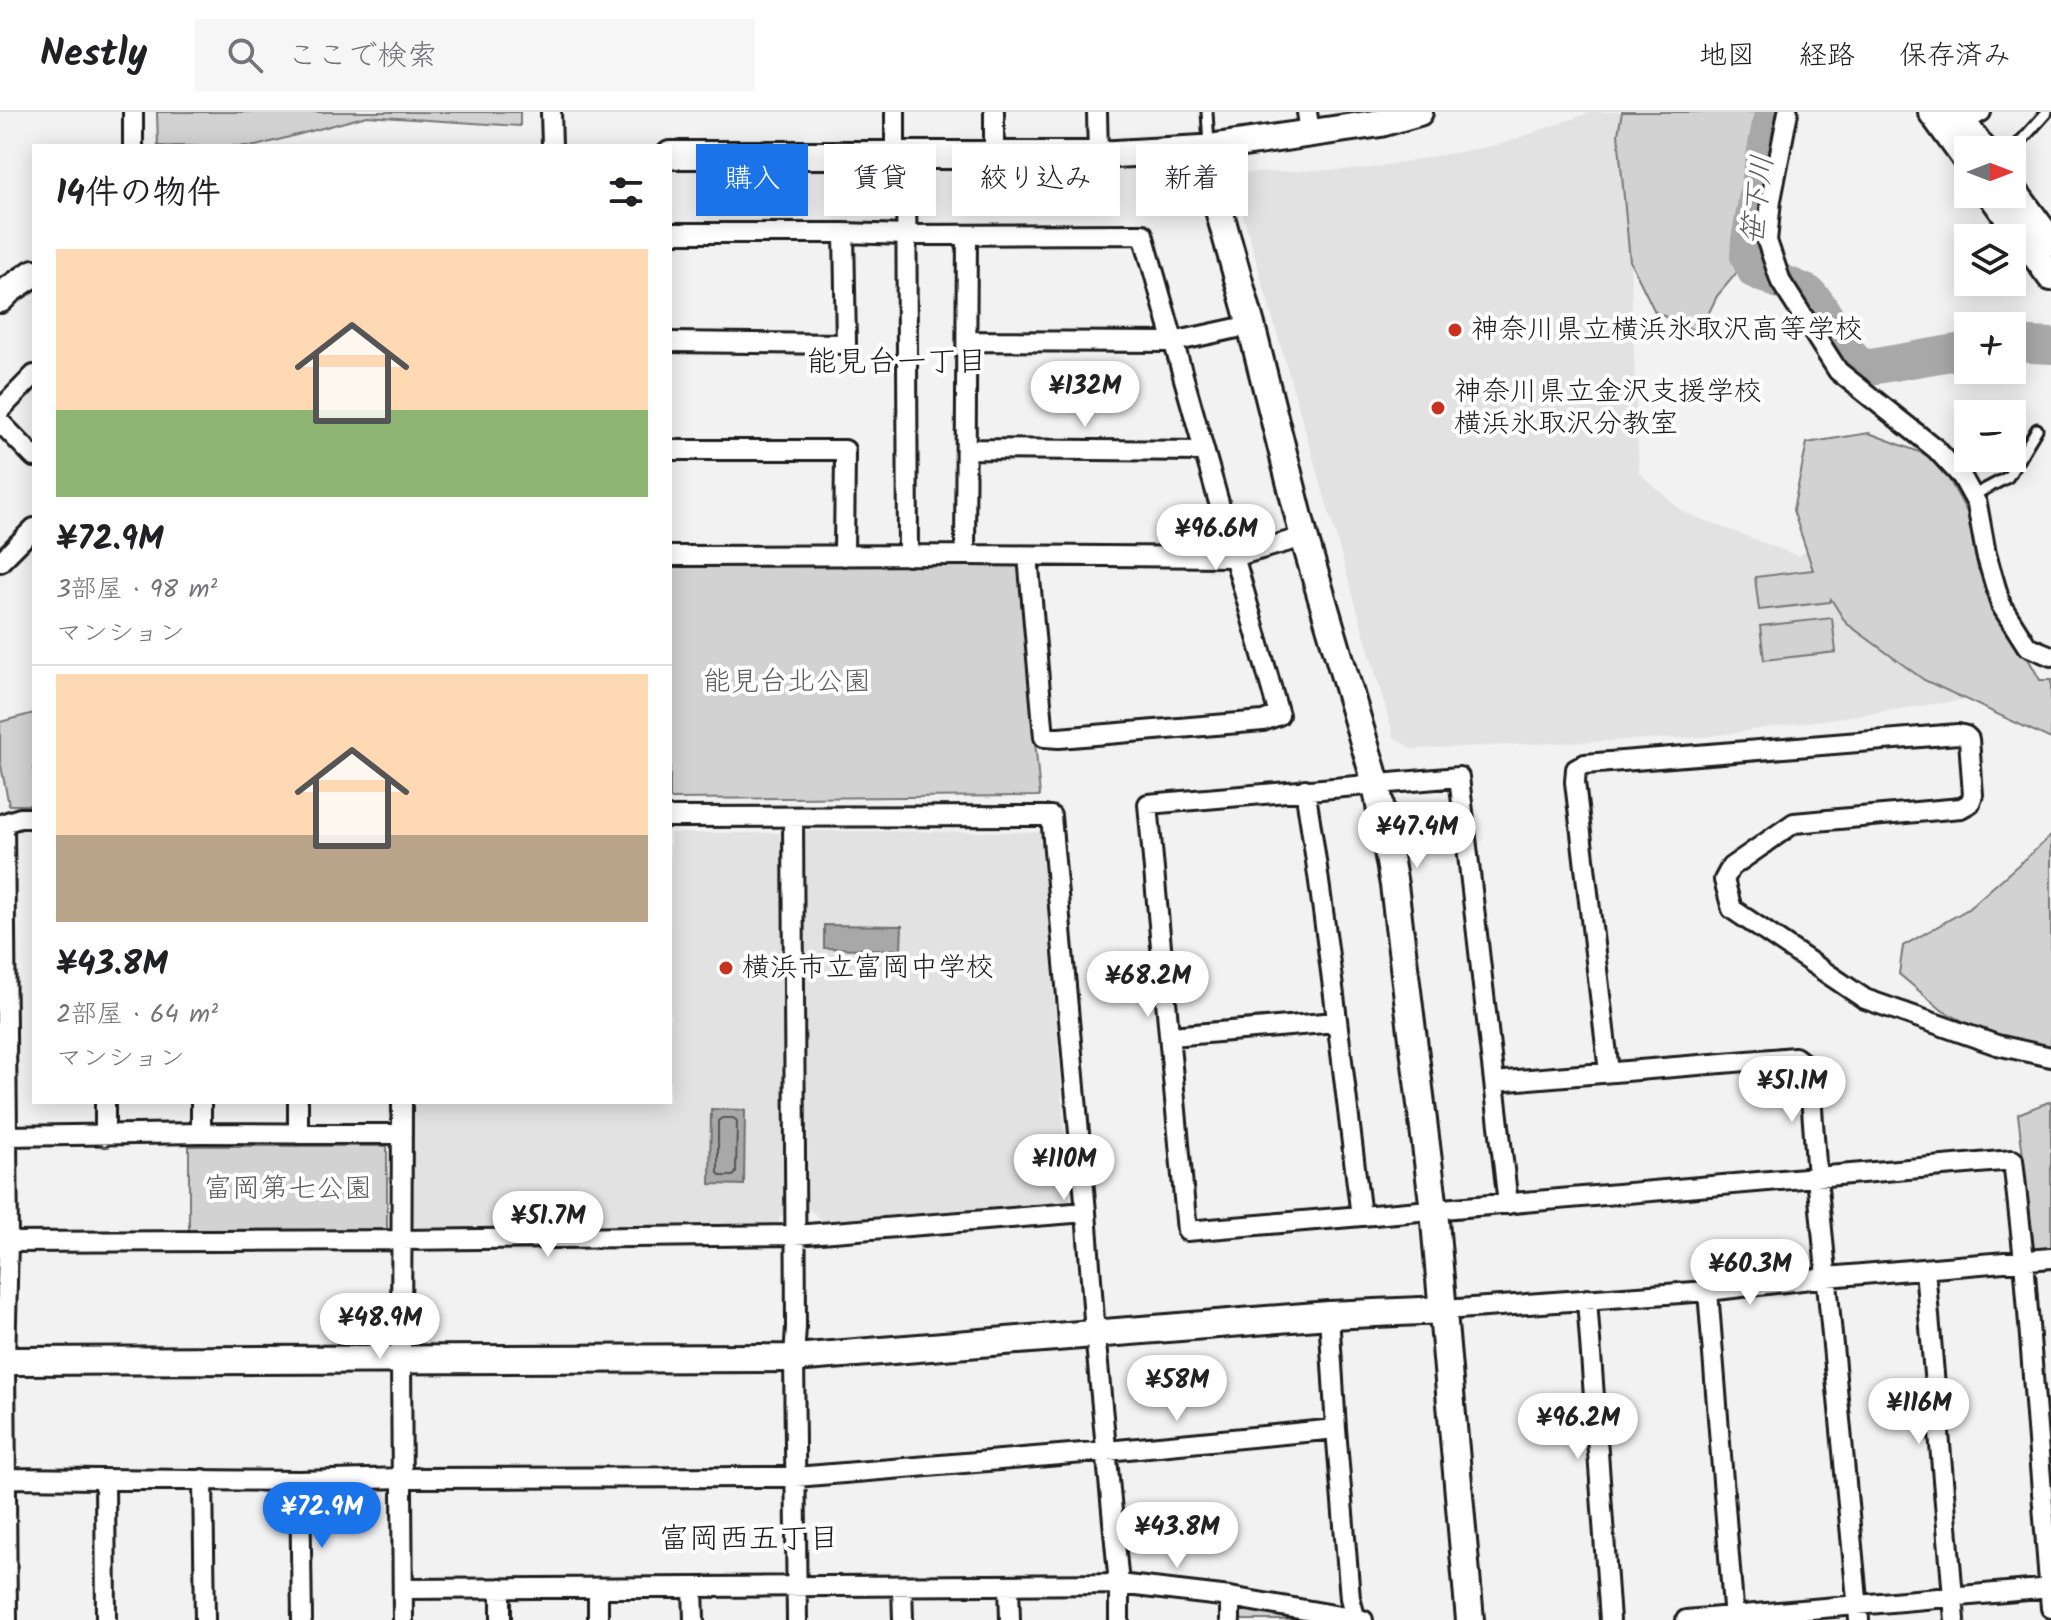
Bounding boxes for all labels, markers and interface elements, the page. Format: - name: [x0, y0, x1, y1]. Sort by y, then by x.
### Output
- search box: [195, 19, 755, 91]
- text: Nestly: [40, 25, 147, 85]
- icon: search: [223, 33, 267, 77]
- text: ここで検索: [287, 33, 437, 81]
- text: 地図: [1699, 34, 1755, 79]
- text: 経路: [1799, 34, 1855, 79]
- text: 保存済み: [1899, 34, 2011, 79]
- north arrow: [1954, 136, 2026, 208]
- map controls: [1954, 136, 2026, 472]
- chip: 購入: [696, 144, 808, 216]
- chip: 賃貸: [824, 144, 936, 216]
- chip: 絞り込み: [952, 144, 1120, 216]
- chip: 新着: [1136, 144, 1248, 216]
- water label: 笹下川: [1730, 152, 1788, 248]
- text: 14件の物件: [56, 167, 221, 221]
- icon: filters: [604, 170, 648, 214]
- button: layers: [1954, 224, 2026, 296]
- icon: home: [280, 301, 424, 445]
- place label: 神奈川県立横浜氷取沢高等学校: [1471, 308, 1863, 353]
- button: +: [1954, 312, 2026, 384]
- marker: 神奈川県立横浜氷取沢高等学校: [1446, 321, 1464, 339]
- district label: 能見台一丁目: [807, 339, 987, 387]
- pin: ¥132M: [1029, 361, 1141, 429]
- text: ¥132M: [1049, 366, 1121, 408]
- place label: 神奈川県立金沢支援学校 横浜氷取沢分教室: [1454, 370, 1762, 447]
- marker: 神奈川県立金沢支援学校 横浜氷取沢分教室: [1429, 399, 1447, 417]
- button: −: [1954, 400, 2026, 472]
- pin: ¥96.6M: [1151, 504, 1281, 572]
- text: ¥96.6M: [1174, 509, 1258, 551]
- text: ¥72.9M: [56, 513, 164, 567]
- text: 3部屋 · 98 m²: [56, 569, 217, 611]
- text: マンション: [56, 613, 185, 655]
- park label: 能見台北公園: [703, 660, 871, 705]
- icon: home: [280, 726, 424, 870]
- pin: ¥47.4M: [1352, 802, 1482, 870]
- text: ¥47.4M: [1376, 807, 1458, 849]
- text: ¥43.8M: [56, 938, 168, 992]
- place label: 横浜市立富岡中学校: [742, 946, 994, 991]
- pin: ¥68.2M: [1083, 951, 1213, 1019]
- text: ¥68.2M: [1105, 956, 1191, 998]
- marker: 横浜市立富岡中学校: [717, 959, 735, 977]
- text: 2部屋 · 64 m²: [56, 994, 218, 1036]
- text: マンション: [56, 1038, 185, 1080]
- pin: ¥51.1M: [1727, 1056, 1857, 1124]
- text: ¥51.1M: [1757, 1061, 1827, 1103]
- pin: ¥110M: [1008, 1134, 1120, 1202]
- text: ¥110M: [1032, 1139, 1096, 1181]
- park label: 富岡第七公園: [204, 1167, 372, 1212]
- pin: ¥51.7M: [483, 1191, 613, 1259]
- text: ¥51.7M: [510, 1196, 586, 1238]
- pin: ¥60.3M: [1685, 1239, 1815, 1307]
- text: ¥60.3M: [1708, 1244, 1792, 1286]
- pin: ¥48.9M: [315, 1293, 445, 1361]
- text: ¥48.9M: [338, 1298, 422, 1340]
- pin: ¥58M: [1130, 1355, 1224, 1423]
- text: ¥58M: [1145, 1360, 1209, 1402]
- pin: ¥116M: [1863, 1378, 1975, 1446]
- text: ¥116M: [1886, 1383, 1952, 1425]
- pin: ¥96.2M: [1513, 1393, 1643, 1461]
- text: ¥96.2M: [1536, 1398, 1620, 1440]
- pin: ¥72.9M: [257, 1482, 387, 1550]
- text: ¥72.9M: [281, 1487, 363, 1529]
- pin: ¥43.8M: [1112, 1502, 1242, 1570]
- text: ¥43.8M: [1134, 1507, 1220, 1549]
- district label: 富岡西五丁目: [659, 1516, 839, 1564]

